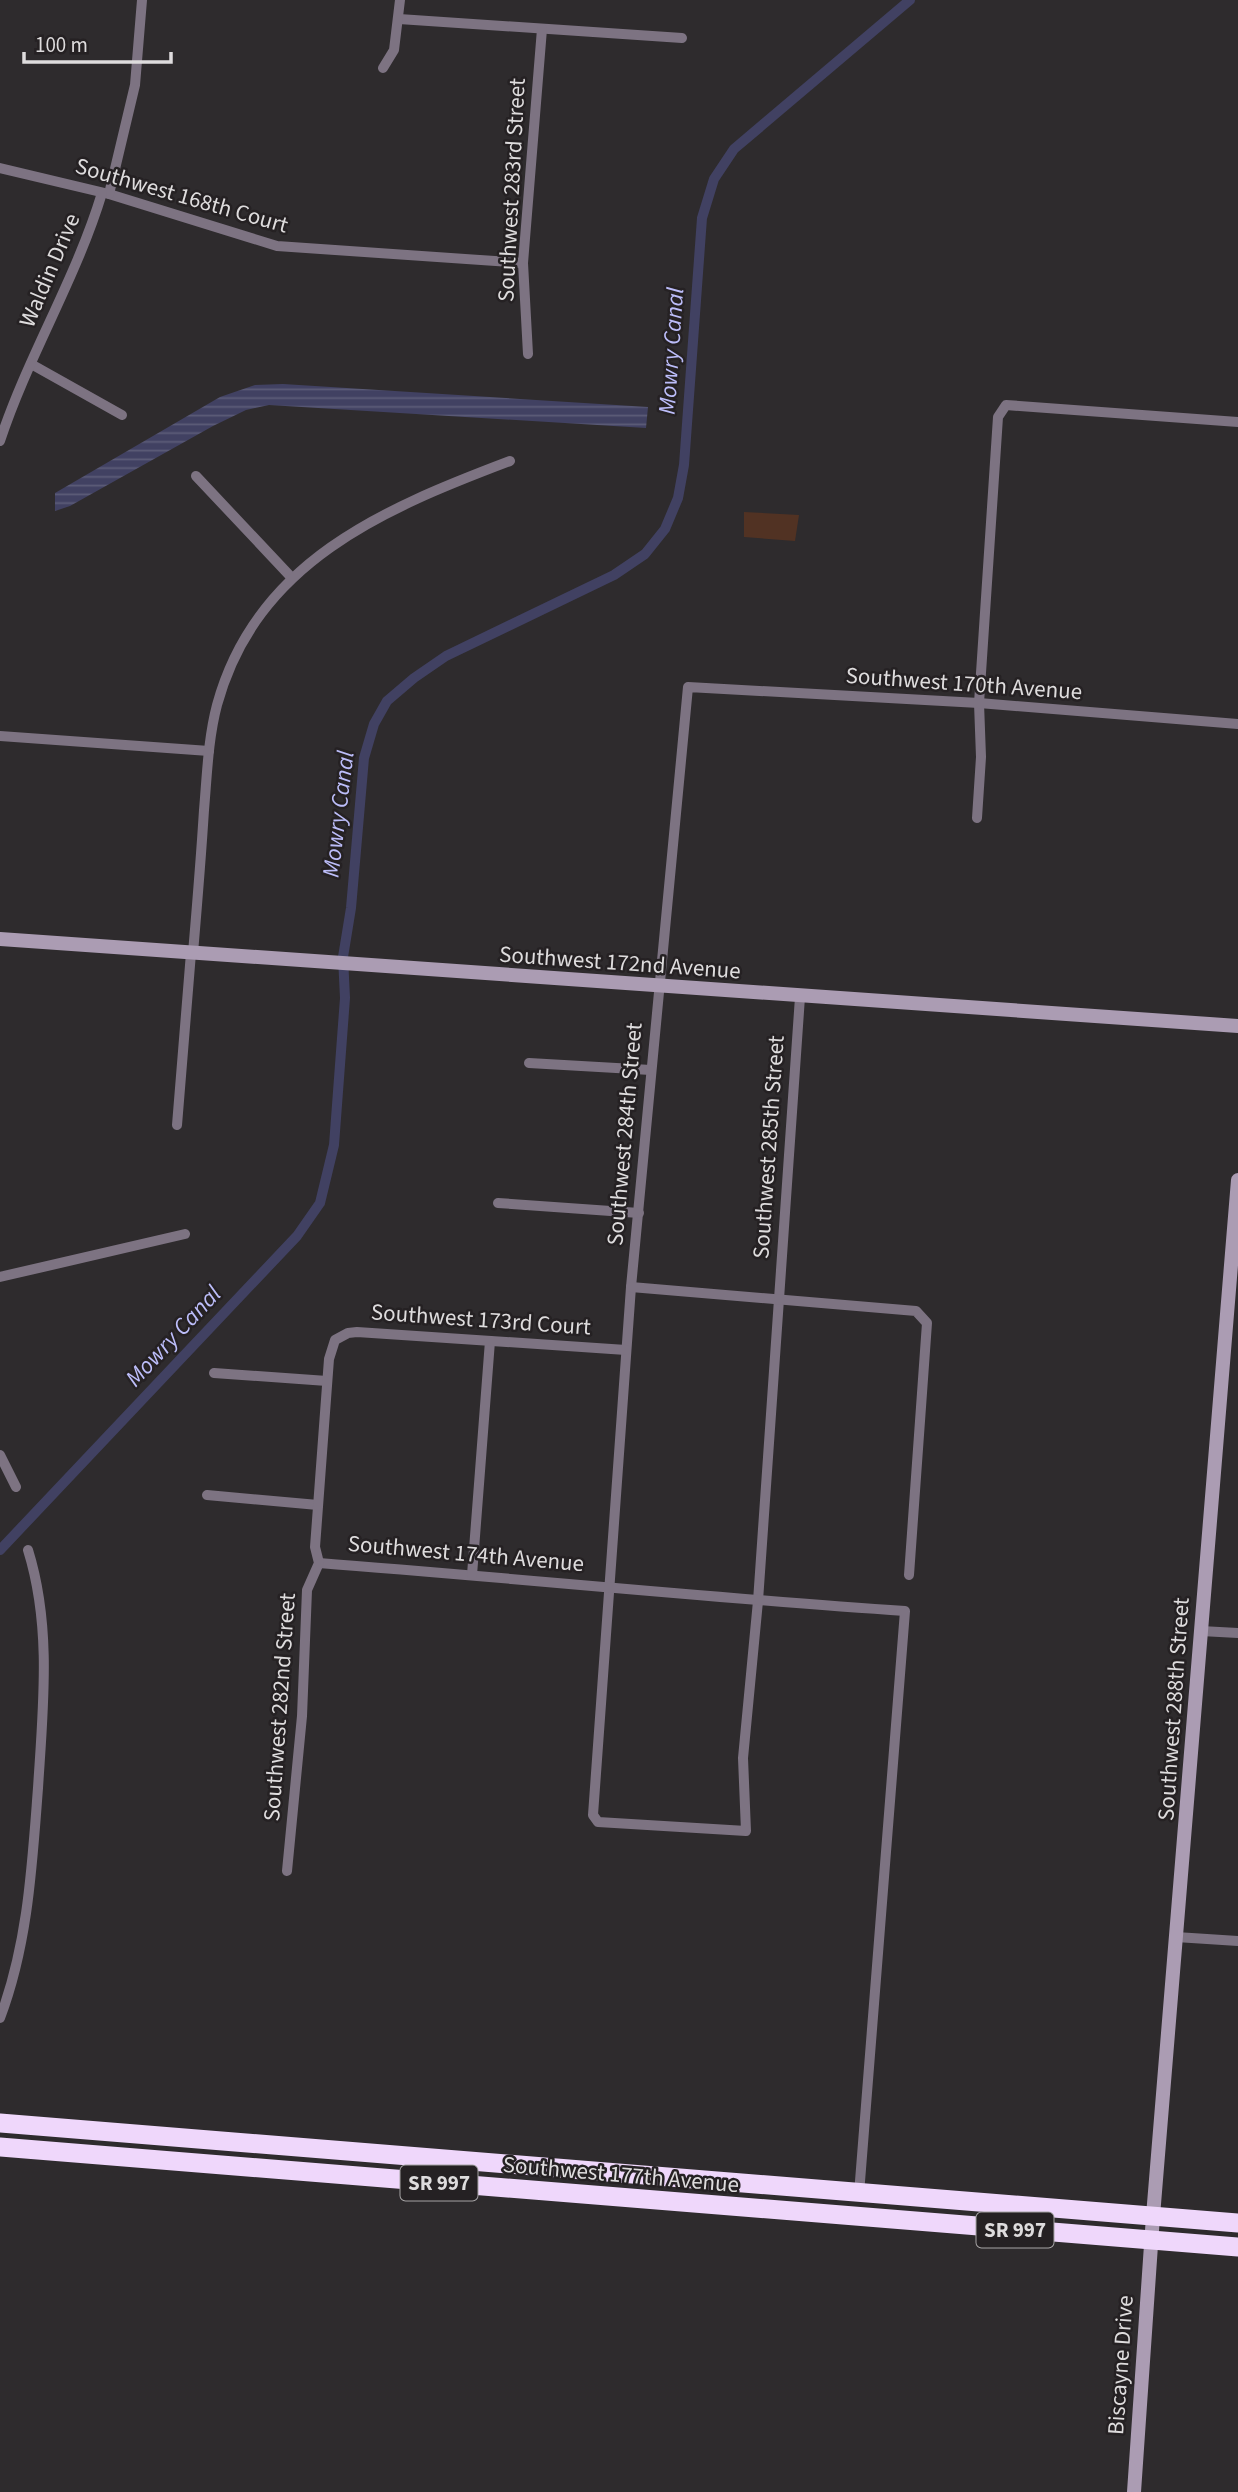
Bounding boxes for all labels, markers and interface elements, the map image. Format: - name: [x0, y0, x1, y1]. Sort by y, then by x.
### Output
- scale bar: [24, 21, 172, 65]
- text: 100 m: [35, 30, 88, 60]
- street label: Southwest 283rd Street: [489, 77, 534, 303]
- street label: Southwest 168th Court: [72, 149, 292, 242]
- street label: Waldin Drive: [11, 208, 88, 332]
- water label: Mowry Canal: [650, 286, 693, 416]
- street label: Southwest 170th Avenue: [845, 659, 1083, 708]
- water label: Mowry Canal: [313, 749, 364, 879]
- street label: Southwest 172nd Avenue: [498, 938, 742, 987]
- street label: Southwest 284th Street: [598, 1021, 651, 1247]
- street label: Southwest 285th Street: [744, 1034, 793, 1260]
- water label: Mowry Canal: [117, 1278, 230, 1395]
- street label: Southwest 173rd Court: [370, 1295, 592, 1344]
- street label: Southwest 174th Avenue: [346, 1527, 585, 1580]
- street label: Southwest 282nd Street: [255, 1592, 304, 1822]
- street label: Southwest 288th Street: [1149, 1596, 1198, 1822]
- street label: Southwest 177th Avenue: [501, 2148, 740, 2201]
- road number: SR 997: [400, 2166, 478, 2200]
- road number: SR 997: [976, 2212, 1054, 2248]
- street label: Biscayne Drive: [1099, 2294, 1142, 2436]

